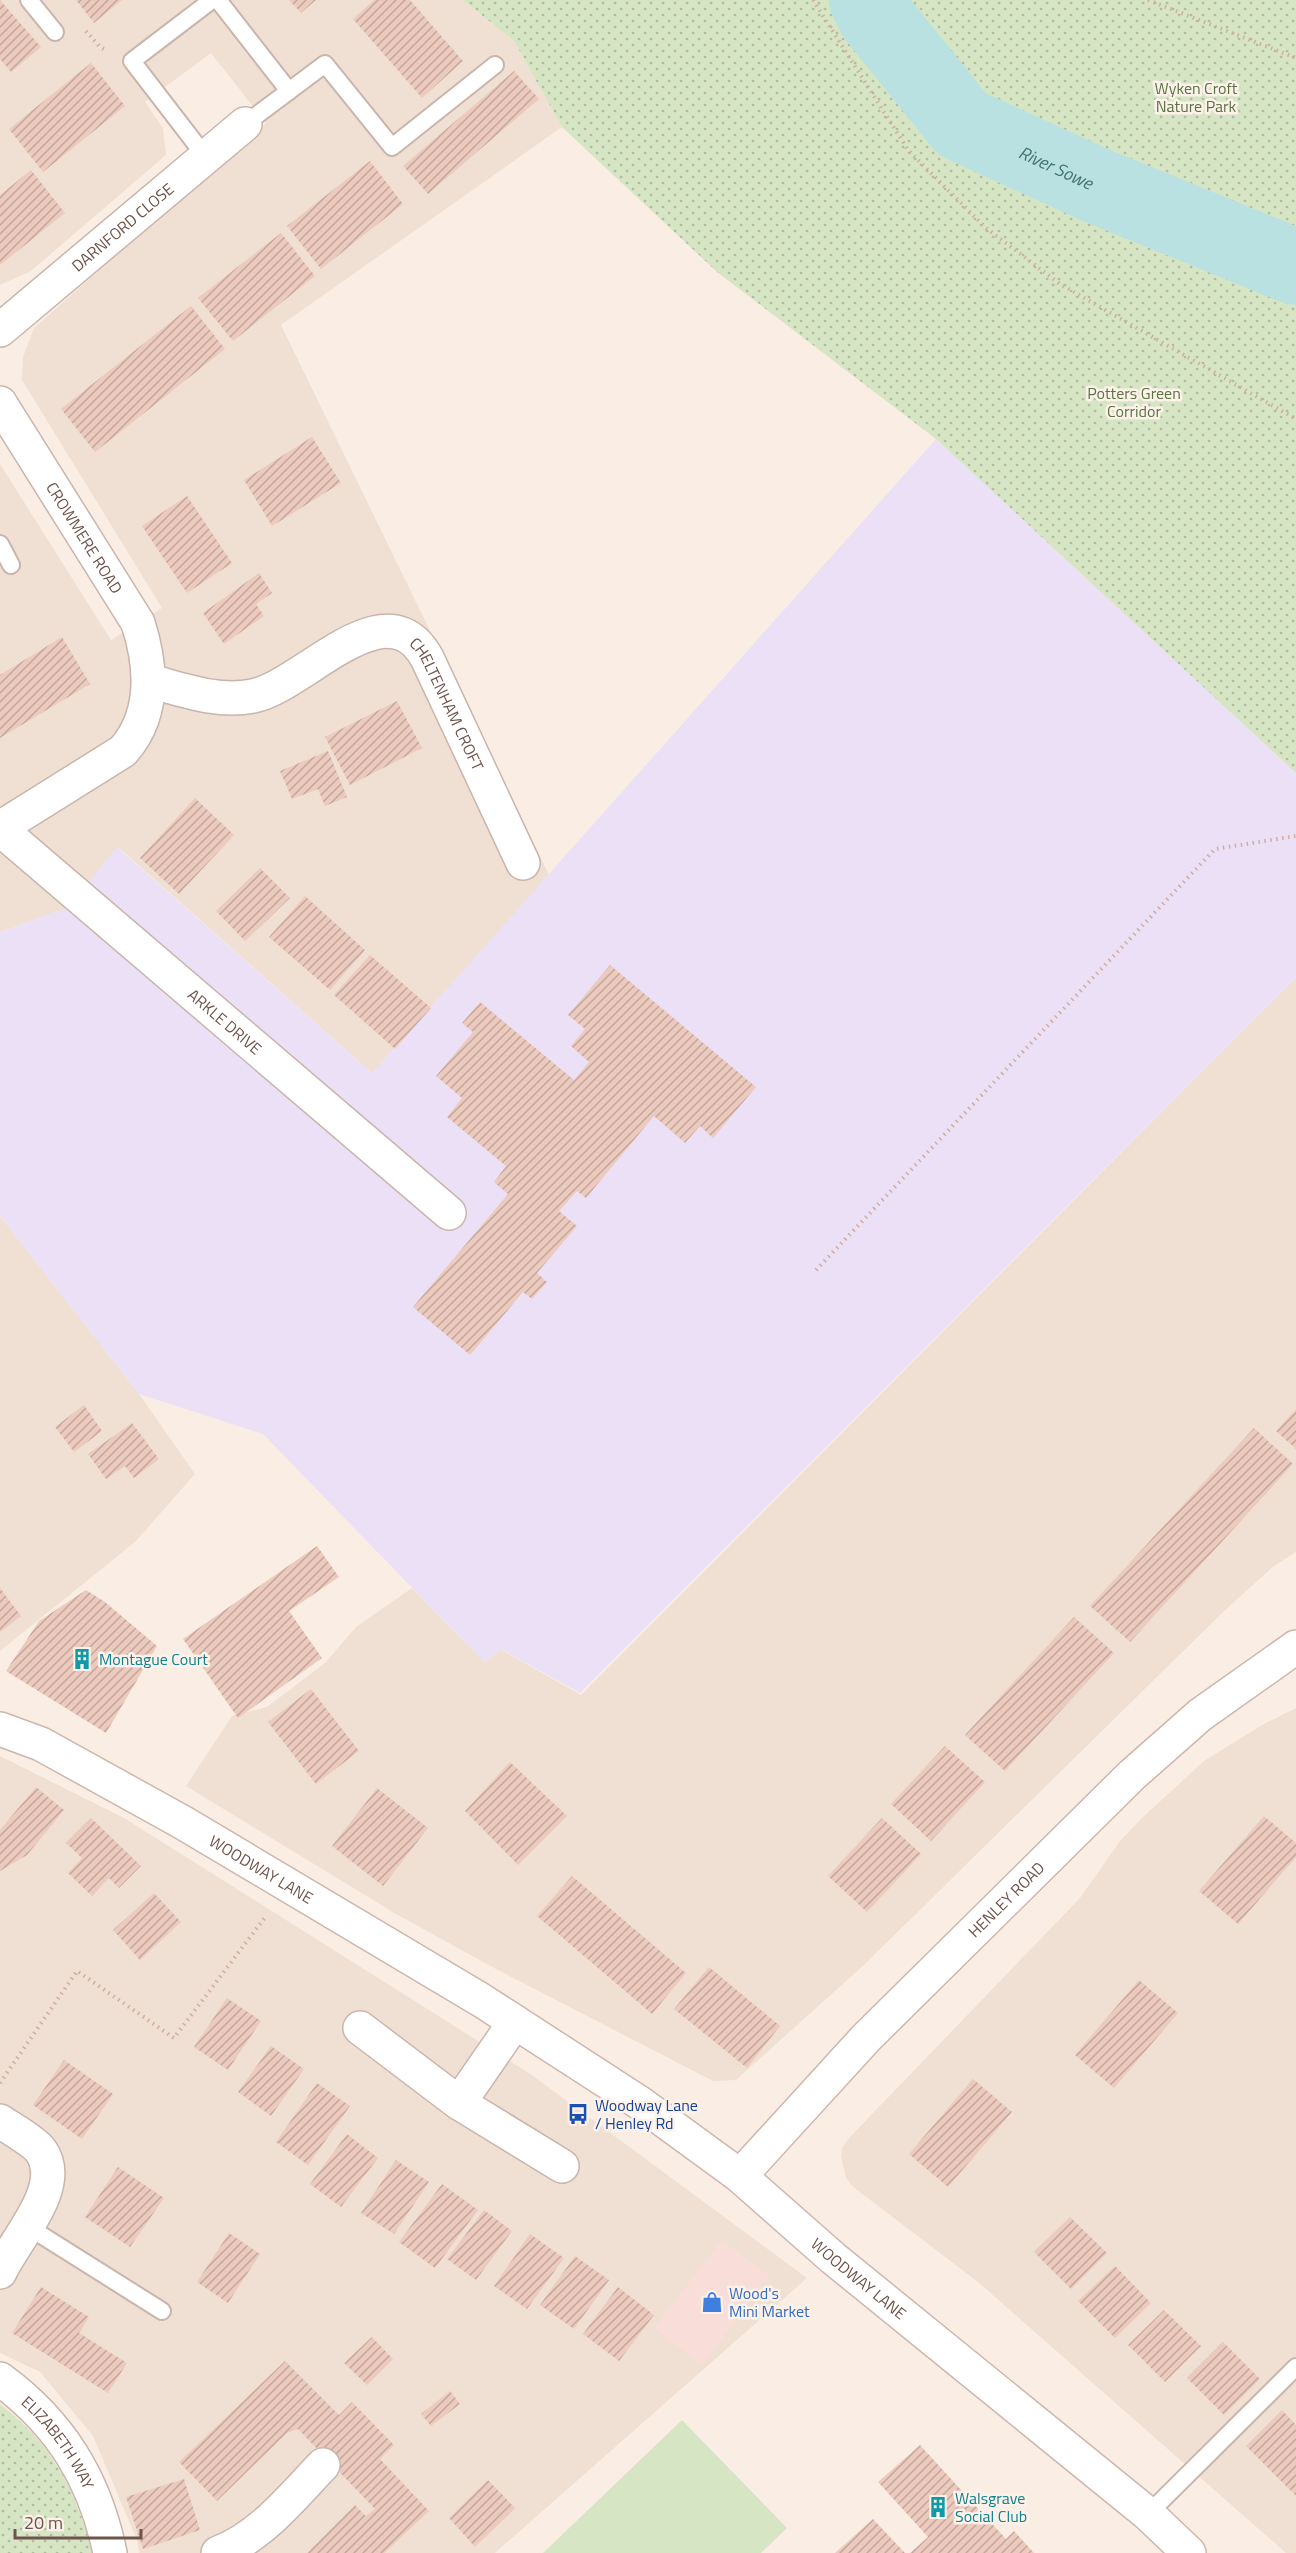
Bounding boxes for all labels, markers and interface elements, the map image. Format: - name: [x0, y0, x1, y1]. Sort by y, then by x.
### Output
- park label: Wyken Croft Nature Park: [1155, 76, 1238, 118]
- water label: River Sowe: [1015, 138, 1099, 196]
- street label: DARNFORD CLOSE: [66, 177, 179, 277]
- park label: Potters Green Corridor: [1087, 381, 1181, 423]
- street label: CROWMERE ROAD: [40, 477, 129, 598]
- street label: CHELTENHAM CROFT: [404, 631, 490, 775]
- street label: ARKLE DRIVE: [183, 983, 267, 1060]
- building icon: Montague Court: [70, 1647, 94, 1671]
- place label: Montague Court: [99, 1647, 208, 1671]
- street label: WOODWAY LANE: [205, 1829, 318, 1910]
- street label: HENLEY ROAD: [962, 1856, 1050, 1943]
- place label: Woodway Lane / Henley Rd: [595, 2093, 698, 2135]
- bus stop icon: Woodway Lane / Henley Rd: [566, 2102, 590, 2126]
- street label: WOODWAY LANE: [806, 2232, 912, 2325]
- place label: Wood's Mini Market: [729, 2281, 810, 2323]
- shop icon: Wood's Mini Market: [700, 2290, 724, 2314]
- street label: ELIZABETH WAY: [16, 2390, 101, 2493]
- place label: Walsgrave Social Club: [955, 2486, 1027, 2528]
- building icon: Walsgrave Social Club: [926, 2495, 950, 2519]
- scale bar: [15, 2502, 141, 2540]
- text: 20 m: [24, 2509, 63, 2536]

